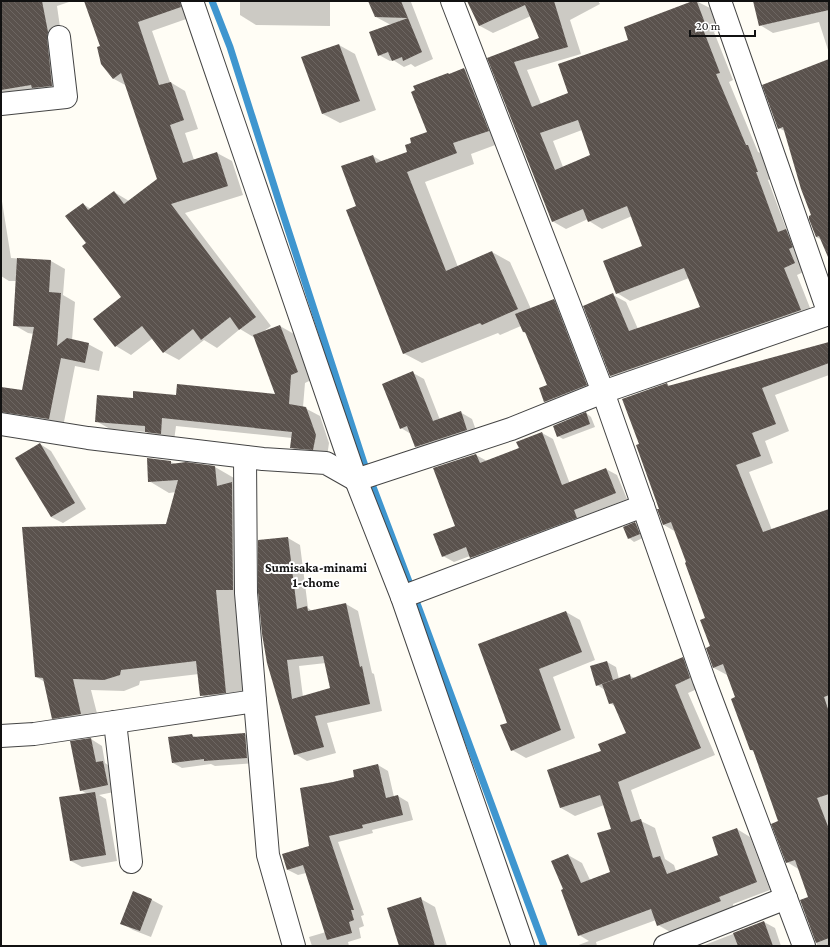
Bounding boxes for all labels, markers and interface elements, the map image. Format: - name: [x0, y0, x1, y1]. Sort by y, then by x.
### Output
- scale bar: [690, 12, 755, 38]
- text: 20 m: [696, 19, 721, 33]
- district label: Sumisaka-minami 1-chome: [265, 560, 367, 590]

